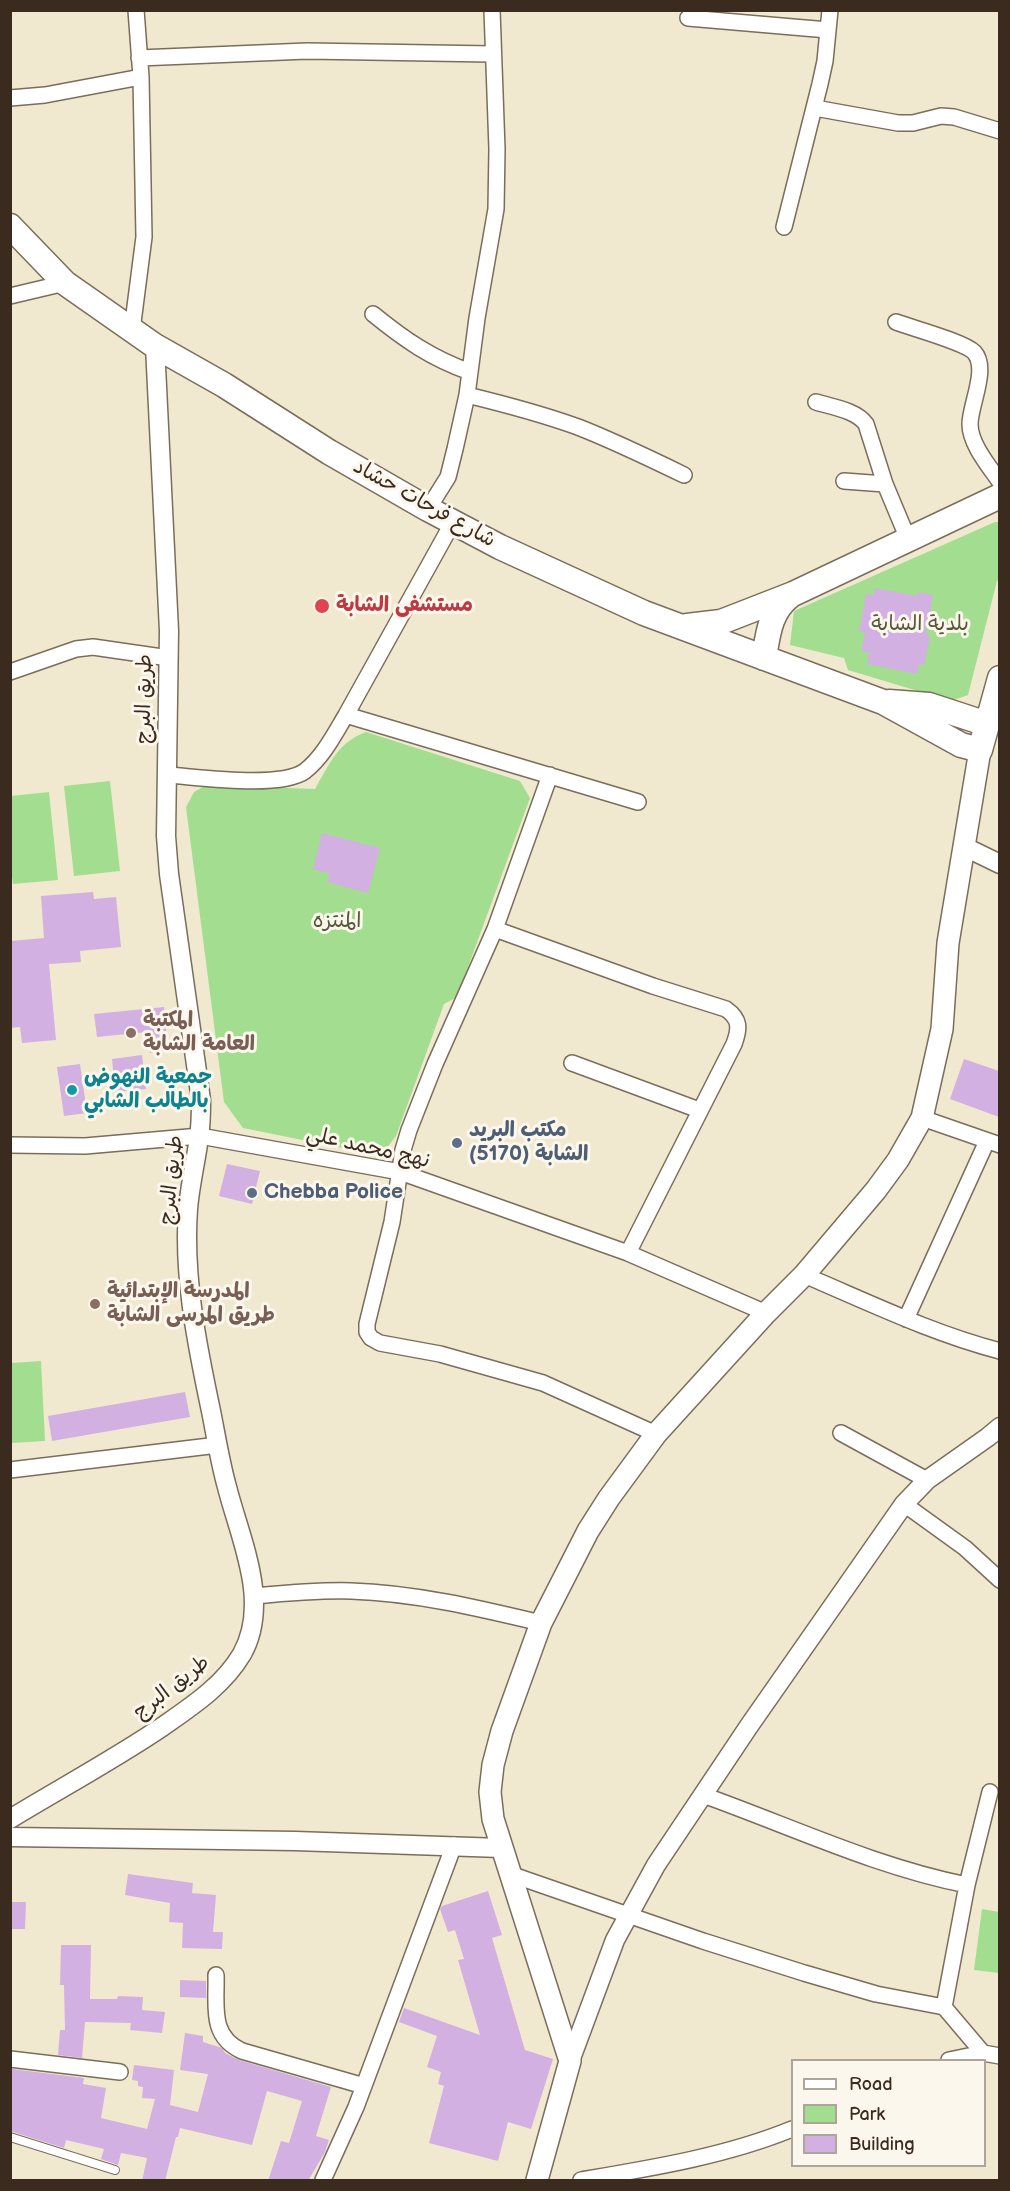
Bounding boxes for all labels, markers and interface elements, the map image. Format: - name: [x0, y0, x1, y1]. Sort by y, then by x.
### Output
- street label: شارع فرحات حشاد: [348, 454, 500, 554]
- place label: مستشفى الشابة: [336, 593, 473, 619]
- marker: مستشفى الشابة: [313, 597, 331, 615]
- park label: بلدية الشابة: [871, 612, 969, 638]
- street label: طريق البرج: [132, 654, 158, 744]
- park label: المنتزه: [313, 909, 361, 935]
- place label: المكتبة العامة الشابة: [143, 1008, 255, 1058]
- marker: المكتبة العامة الشابة: [124, 1026, 138, 1040]
- place label: جمعية النهوض بالطالب الشابي: [84, 1065, 212, 1115]
- marker: جمعية النهوض بالطالب الشابي: [65, 1083, 79, 1097]
- place label: مكتب البريد الشابة (5170): [469, 1118, 588, 1168]
- street label: نهج محمد علي: [304, 1122, 432, 1174]
- street label: طريق البرج: [155, 1134, 189, 1226]
- marker: مكتب البريد الشابة (5170): [450, 1136, 464, 1150]
- place label: Chebba Police: [264, 1180, 403, 1206]
- marker: Chebba Police: [245, 1186, 259, 1200]
- place label: المدرسة الإبتدائية طريق المرسى الشابة: [107, 1279, 275, 1329]
- marker: المدرسة الإبتدائية طريق المرسى الشابة: [88, 1297, 102, 1311]
- street label: طريق البرج: [129, 1650, 215, 1726]
- legend: [791, 2059, 986, 2167]
- text: Road: [849, 2074, 893, 2095]
- text: Park: [849, 2104, 885, 2125]
- text: Building: [849, 2134, 915, 2155]

